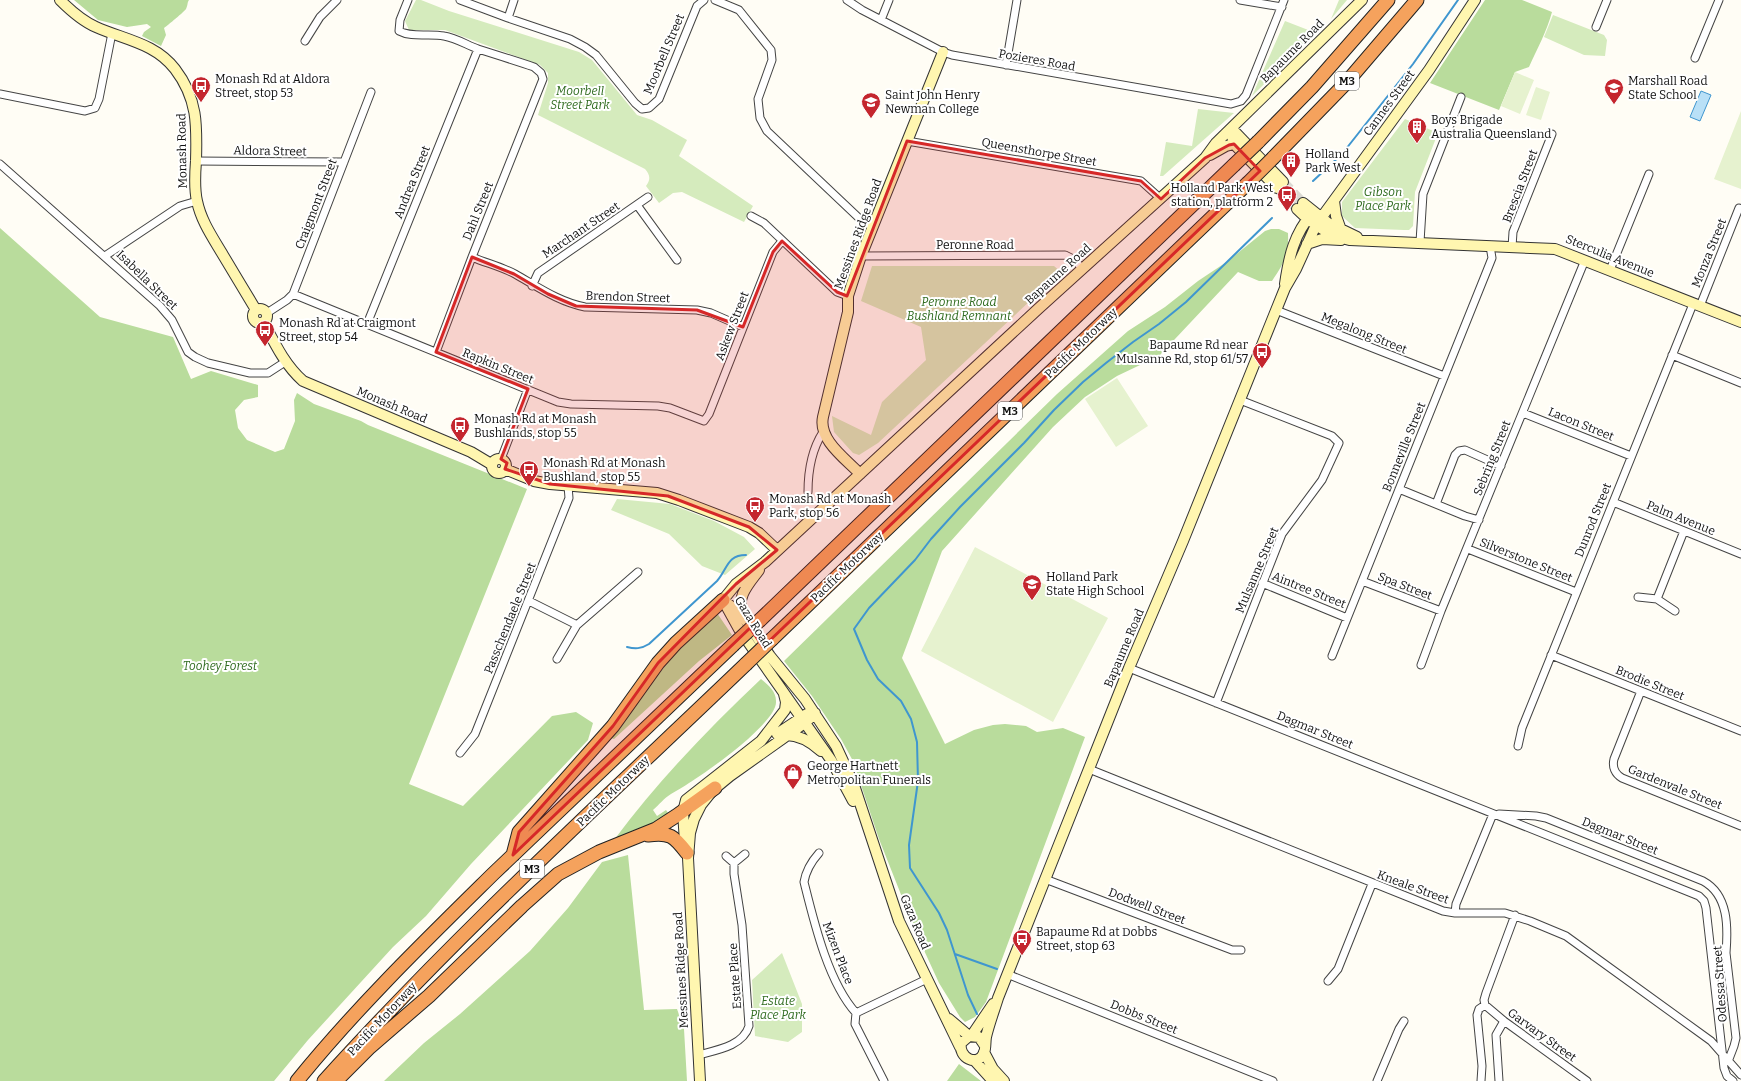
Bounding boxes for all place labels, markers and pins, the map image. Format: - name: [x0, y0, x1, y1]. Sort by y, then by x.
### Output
- place label: Monash Rd at Aldora Street, stop 53: [215, 72, 330, 100]
- place label: Marshall Road State School: [1628, 74, 1708, 102]
- bus stop icon: Monash Rd at Aldora Street, stop 53: [190, 75, 212, 103]
- school or university icon: Marshall Road State School: [1603, 77, 1625, 105]
- place label: Saint John Henry Newman College: [885, 88, 981, 116]
- school or university icon: Saint John Henry Newman College: [860, 91, 882, 119]
- place label: Boys Brigade Australia Queensland: [1431, 113, 1551, 141]
- building icon: Boys Brigade Australia Queensland: [1406, 116, 1428, 144]
- place label: Holland Park West: [1305, 147, 1361, 175]
- building icon: Holland Park West: [1280, 150, 1302, 178]
- place label: Holland Park West station, platform 2: [1171, 181, 1274, 209]
- bus stop icon: Holland Park West station, platform 2: [1276, 184, 1298, 212]
- place label: Monash Rd at Craigmont Street, stop 54: [279, 316, 417, 344]
- bus stop icon: Monash Rd at Craigmont Street, stop 54: [254, 319, 276, 347]
- place label: Bapaume Rd near Mulsanne Rd, stop 61/57: [1116, 338, 1249, 366]
- bus stop icon: Bapaume Rd near Mulsanne Rd, stop 61/57: [1251, 341, 1273, 369]
- place label: Monash Rd at Monash Bushlands, stop 55: [474, 412, 597, 440]
- bus stop icon: Monash Rd at Monash Bushlands, stop 55: [449, 415, 471, 443]
- place label: Monash Rd at Monash Bushland, stop 55: [543, 456, 666, 484]
- bus stop icon: Monash Rd at Monash Bushland, stop 55: [518, 459, 540, 487]
- place label: Monash Rd at Monash Park, stop 56: [769, 492, 892, 520]
- bus stop icon: Monash Rd at Monash Park, stop 56: [744, 495, 766, 523]
- place label: Holland Park State High School: [1046, 570, 1145, 598]
- school or university icon: Holland Park State High School: [1021, 573, 1043, 601]
- place label: George Hartnett Metropolitan Funerals: [807, 759, 931, 787]
- shop icon: George Hartnett Metropolitan Funerals: [782, 762, 804, 790]
- place label: Bapaume Rd at Dobbs Street, stop 63: [1036, 925, 1157, 953]
- bus stop icon: Bapaume Rd at Dobbs Street, stop 63: [1011, 928, 1033, 956]

